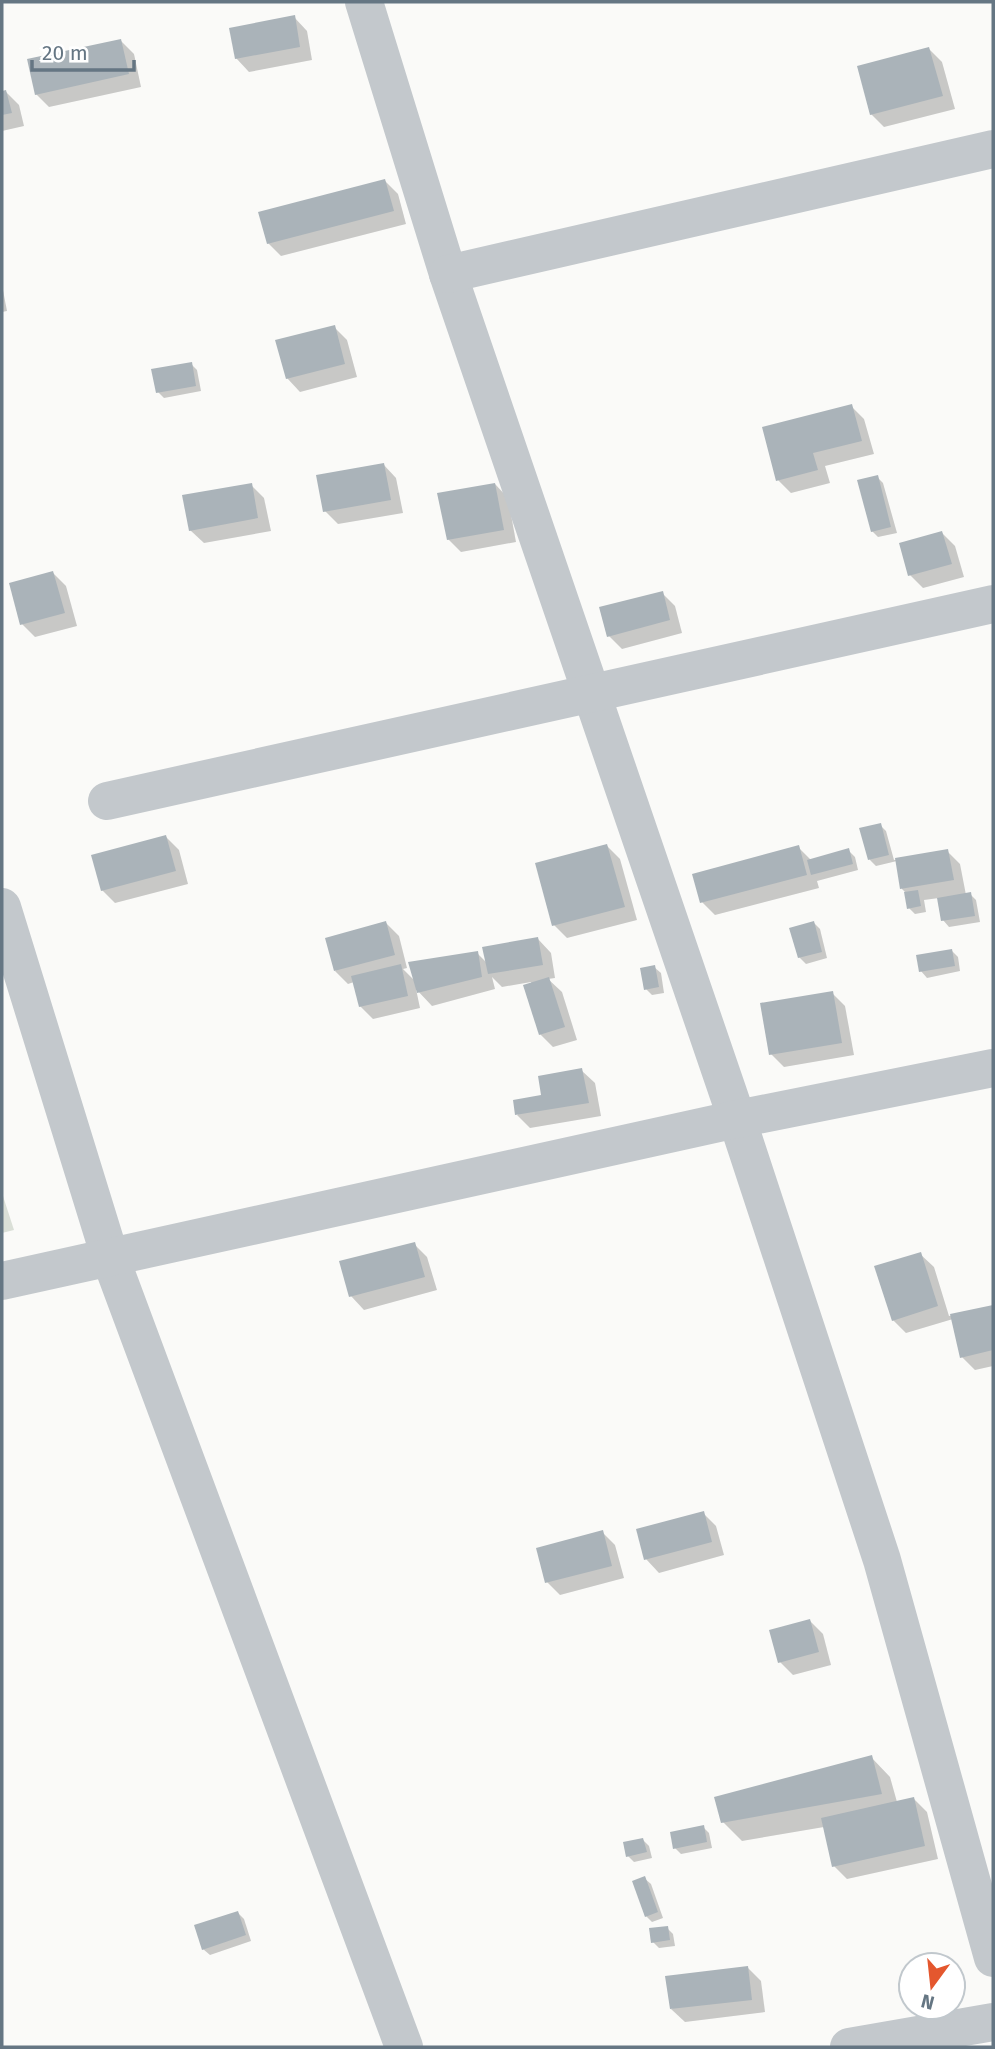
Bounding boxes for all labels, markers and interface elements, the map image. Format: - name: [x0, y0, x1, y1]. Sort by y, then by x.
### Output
- scale bar: [32, 28, 133, 72]
- text: 20 m: [42, 40, 88, 66]
- north arrow: [897, 1951, 967, 2021]
- text: N: [919, 1989, 937, 2015]

